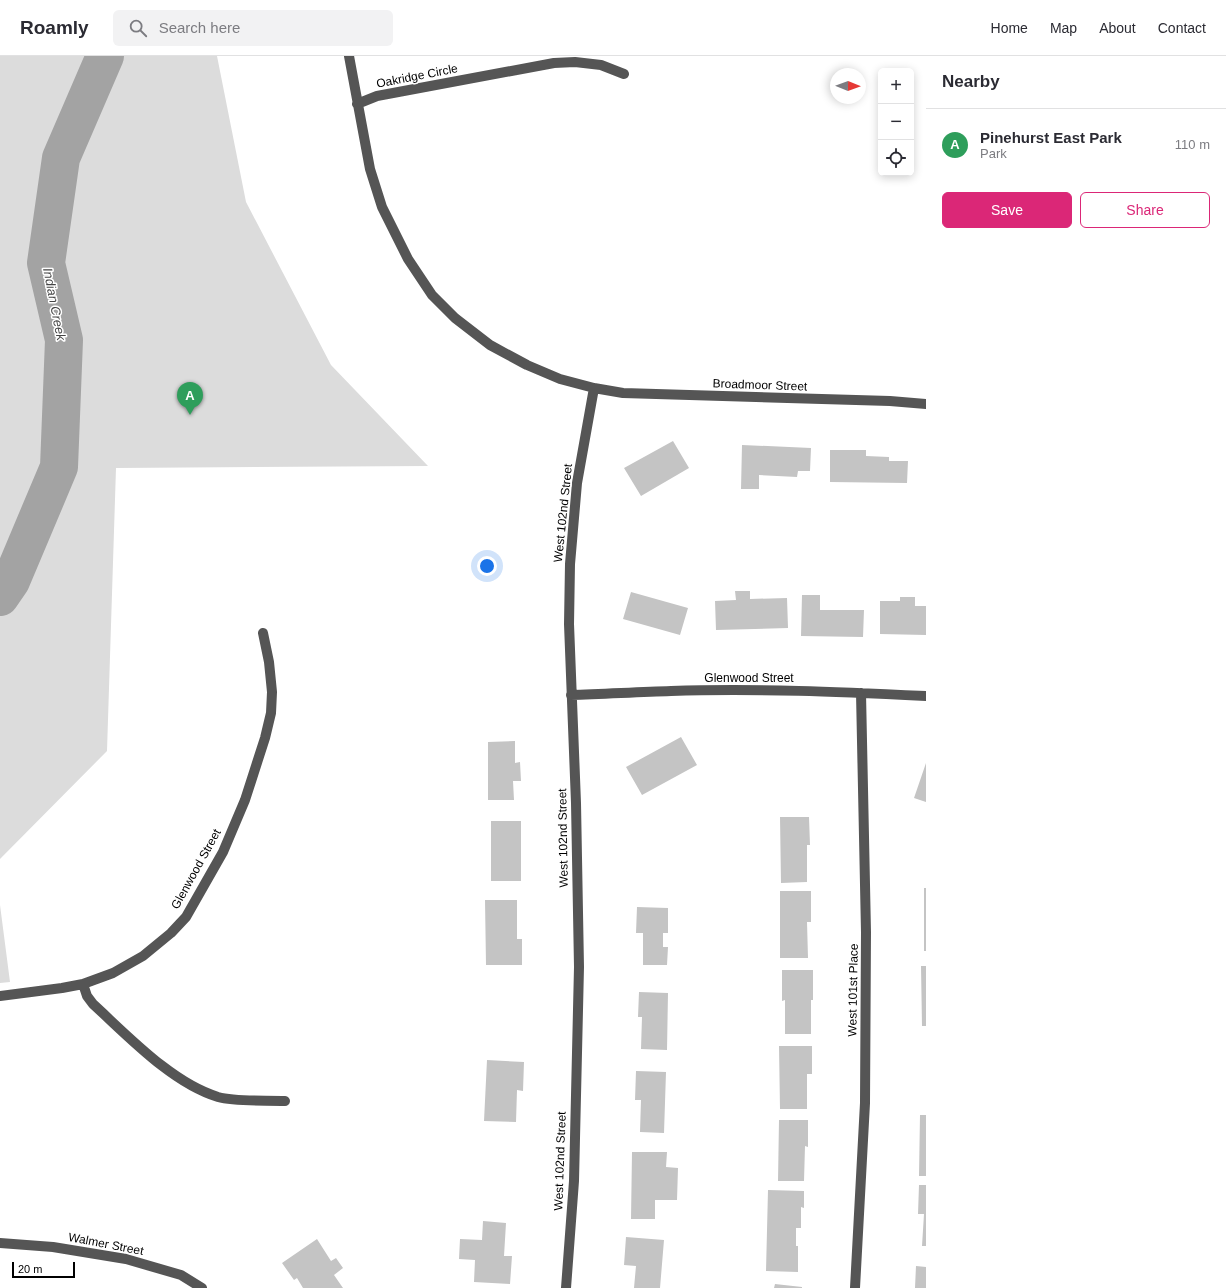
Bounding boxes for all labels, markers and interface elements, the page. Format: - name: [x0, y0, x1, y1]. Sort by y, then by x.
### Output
- search box: [113, 10, 393, 46]
- text: Roamly: [20, 17, 89, 38]
- icon: search: [127, 17, 149, 39]
- text: Search here: [159, 19, 240, 36]
- text: Home: [991, 20, 1028, 36]
- text: Map: [1050, 20, 1077, 36]
- text: About: [1099, 20, 1136, 36]
- text: Contact: [1158, 20, 1206, 36]
- street label: Oakridge Circle: [375, 61, 459, 91]
- north arrow: [830, 68, 866, 104]
- map controls: [878, 68, 914, 176]
- button: +: [878, 68, 914, 104]
- text: Nearby: [942, 72, 1000, 91]
- button: −: [878, 104, 914, 140]
- text: Pinehurst East Park: [980, 129, 1122, 146]
- text: A: [950, 137, 960, 152]
- text: 110 m: [1175, 137, 1210, 152]
- button: locate: [878, 140, 914, 176]
- text: Park: [980, 146, 1007, 161]
- button: Save: [942, 192, 1072, 228]
- button: Share: [1080, 192, 1210, 228]
- water label: Indian Creek: [40, 266, 69, 343]
- street label: Broadmoor Street: [712, 376, 808, 394]
- pin: A: [177, 382, 203, 415]
- street label: West 102nd Street: [551, 462, 575, 563]
- your location: [477, 556, 497, 576]
- street label: Glenwood Street: [704, 671, 794, 685]
- street label: West 102nd Street: [555, 788, 571, 888]
- street label: Glenwood Street: [168, 826, 224, 911]
- street label: West 101st Place: [845, 943, 861, 1037]
- street label: West 102nd Street: [551, 1111, 569, 1211]
- street label: Walmer Street: [67, 1230, 145, 1258]
- scale bar: [12, 1260, 75, 1279]
- text: 20 m: [18, 1263, 42, 1275]

